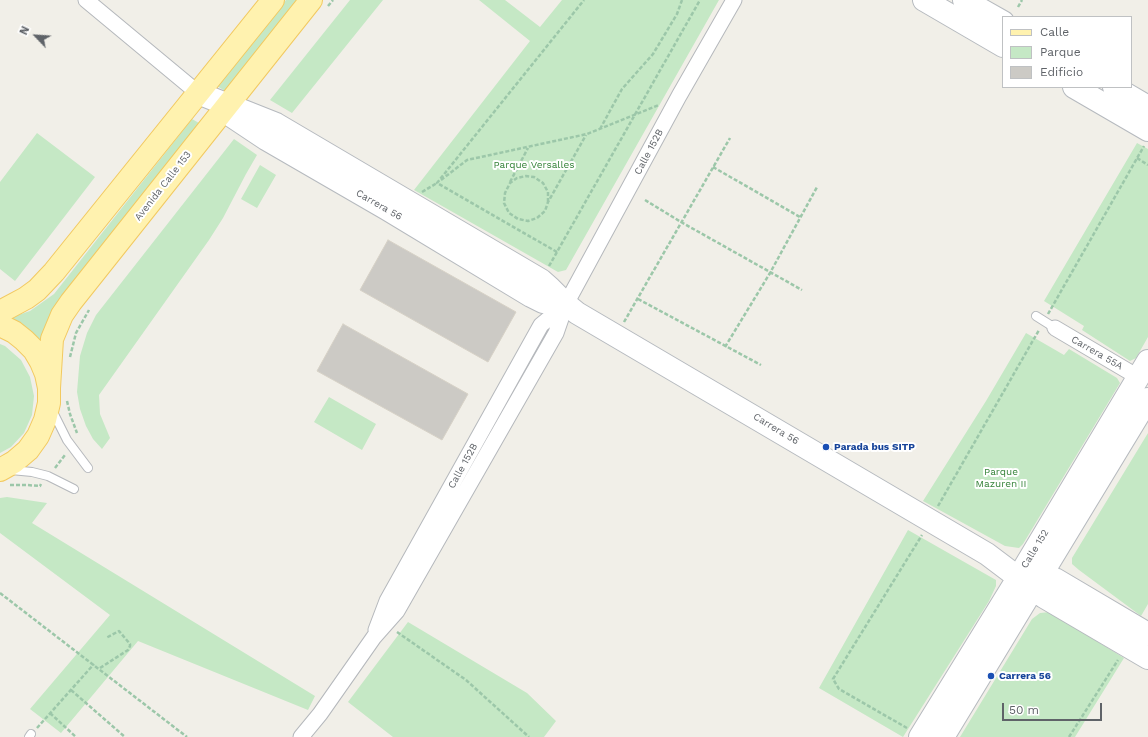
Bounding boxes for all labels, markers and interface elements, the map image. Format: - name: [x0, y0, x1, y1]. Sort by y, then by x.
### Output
- north arrow: [16, 16, 56, 56]
- legend: [1002, 16, 1132, 88]
- text: N: [17, 24, 32, 37]
- text: Calle: [1040, 25, 1069, 39]
- text: Parque: [1040, 45, 1081, 59]
- text: Edificio: [1040, 65, 1083, 79]
- street label: Calle 152B: [632, 127, 666, 177]
- street label: Avenida Calle 153: [132, 149, 194, 223]
- park label: Parque Versalles: [493, 159, 575, 171]
- street label: Carrera 56: [354, 187, 404, 223]
- street label: Carrera 55A: [1069, 333, 1125, 373]
- street label: Carrera 56: [751, 411, 801, 447]
- street label: Calle 152B: [446, 441, 480, 491]
- place label: Parada bus SITP: [834, 441, 915, 453]
- marker: Parada bus SITP: [821, 442, 831, 452]
- park label: Parque Mazuren II: [976, 466, 1026, 490]
- street label: Calle 152: [1019, 527, 1051, 571]
- place label: Carrera 56: [999, 670, 1051, 682]
- marker: Carrera 56: [986, 671, 996, 681]
- scale bar: [1004, 695, 1104, 721]
- text: 50 m: [1009, 703, 1039, 717]

